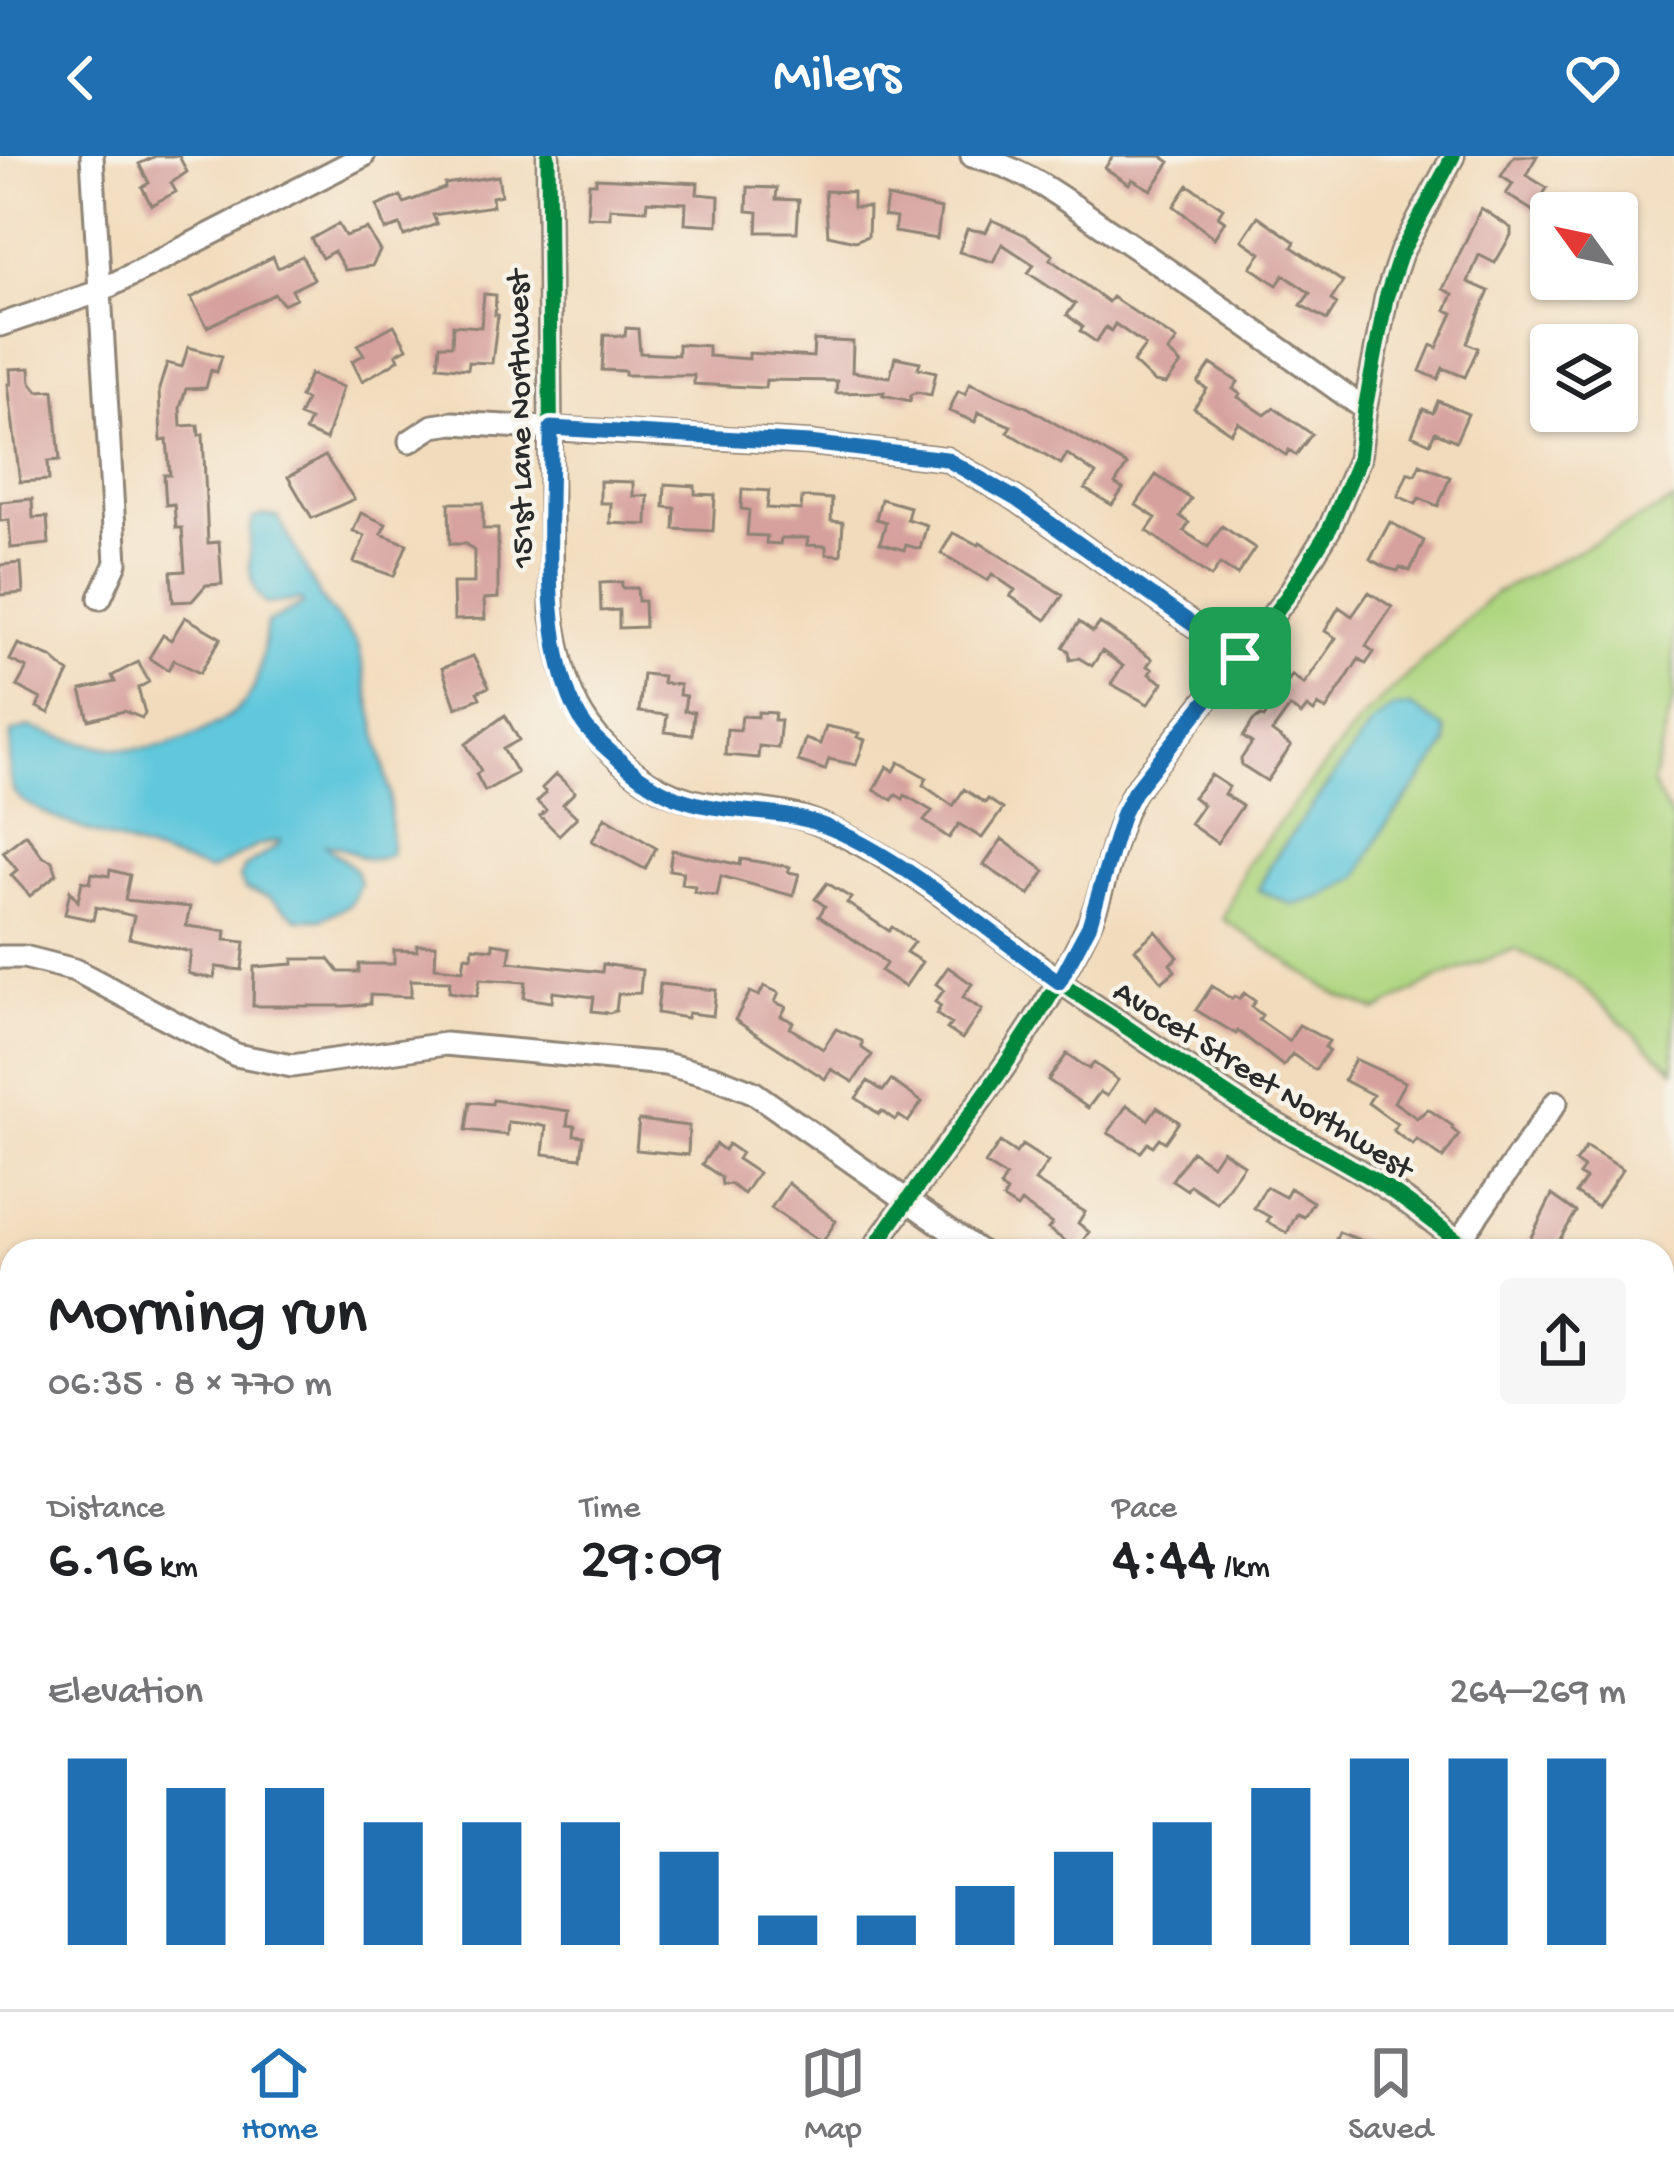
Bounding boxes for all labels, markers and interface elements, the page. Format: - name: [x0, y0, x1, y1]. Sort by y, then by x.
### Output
- icon: back: [48, 45, 114, 111]
- icon: heart: [1560, 45, 1626, 111]
- text: Milers: [773, 46, 901, 110]
- north arrow: [1530, 192, 1638, 300]
- map controls: [1530, 192, 1638, 432]
- street label: 151st Lane Northwest: [501, 267, 545, 569]
- button: layers: [1530, 324, 1638, 432]
- pin: [1189, 607, 1291, 709]
- icon: arrive: [1207, 625, 1273, 691]
- street label: Avocet Street Northwest: [1105, 974, 1421, 1191]
- button: share: [1500, 1278, 1626, 1404]
- text: Morning run: [48, 1279, 367, 1357]
- text: 06:35 · 8 × 770 m: [48, 1363, 332, 1409]
- text: Distance: [48, 1491, 165, 1529]
- text: Time: [580, 1491, 640, 1529]
- text: Pace: [1112, 1491, 1177, 1529]
- text: 6.16: [48, 1529, 152, 1599]
- text: 29:09: [580, 1529, 722, 1599]
- text: 4:44: [1112, 1529, 1216, 1599]
- text: km: [152, 1550, 198, 1588]
- text: /km: [1216, 1550, 1270, 1588]
- text: Elevation: [48, 1671, 203, 1717]
- text: 264–269 m: [1449, 1671, 1626, 1717]
- tab: Home: [241, 2040, 318, 2150]
- tab: Map: [800, 2040, 866, 2150]
- tab: Saved: [1348, 2040, 1433, 2150]

